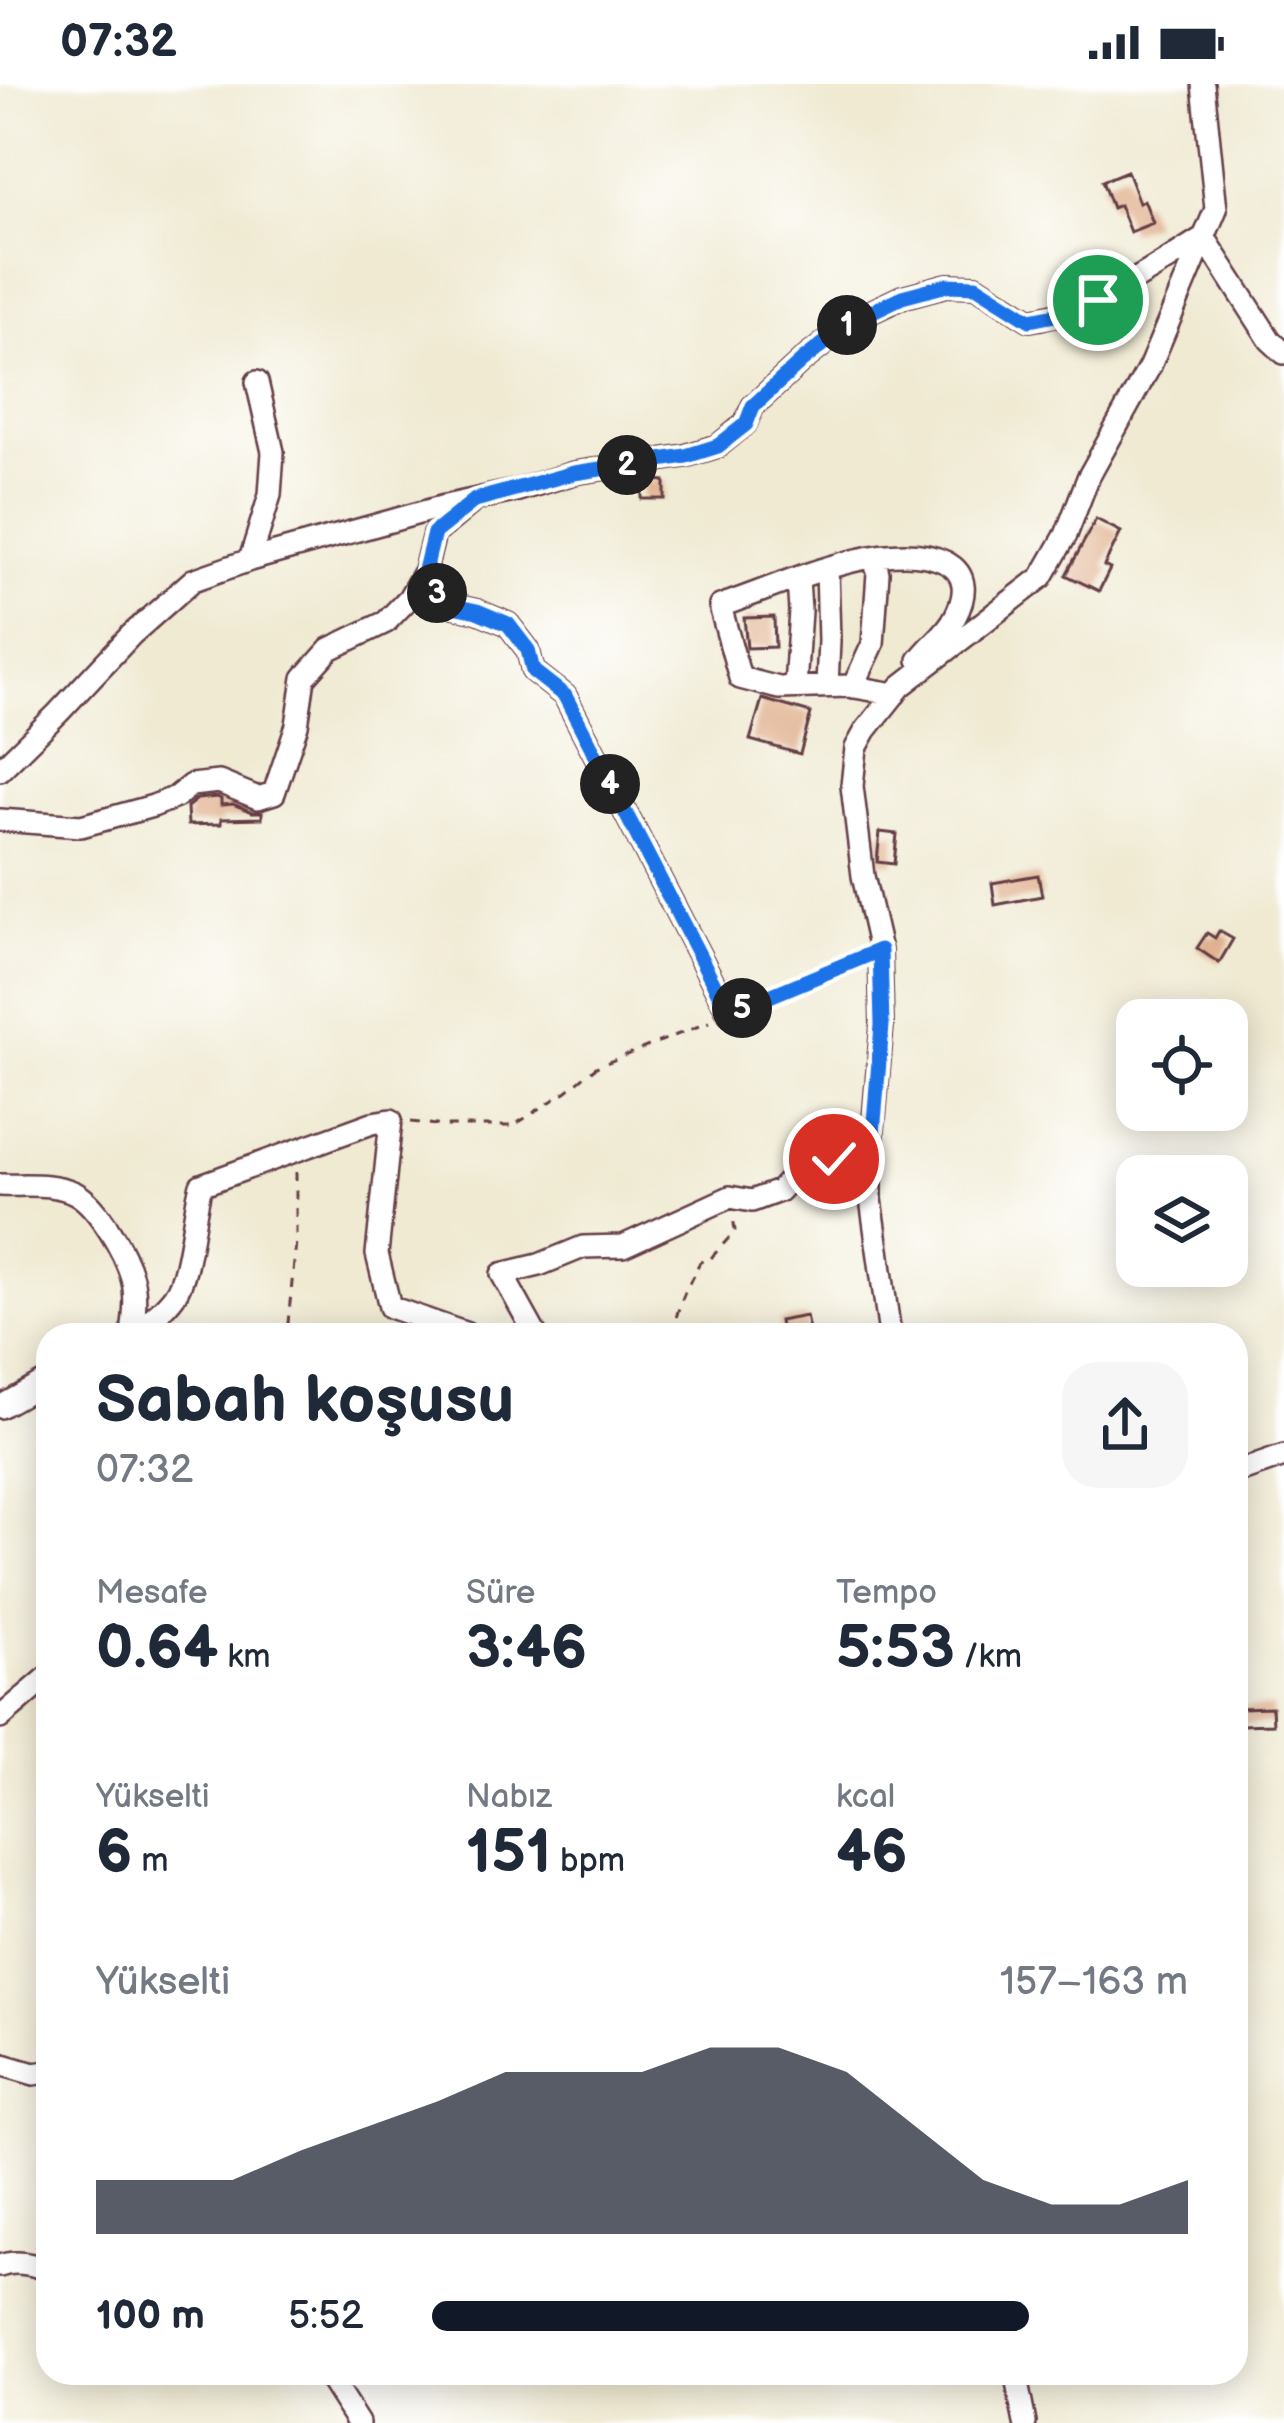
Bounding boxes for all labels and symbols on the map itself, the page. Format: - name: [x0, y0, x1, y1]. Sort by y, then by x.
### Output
- pin: [1047, 249, 1149, 351]
- pin: 1: [817, 295, 877, 355]
- pin: 2: [597, 435, 657, 495]
- pin: 3: [407, 563, 467, 623]
- pin: 4: [580, 754, 640, 814]
- pin: 5: [712, 978, 772, 1038]
- pin: [783, 1108, 885, 1210]

